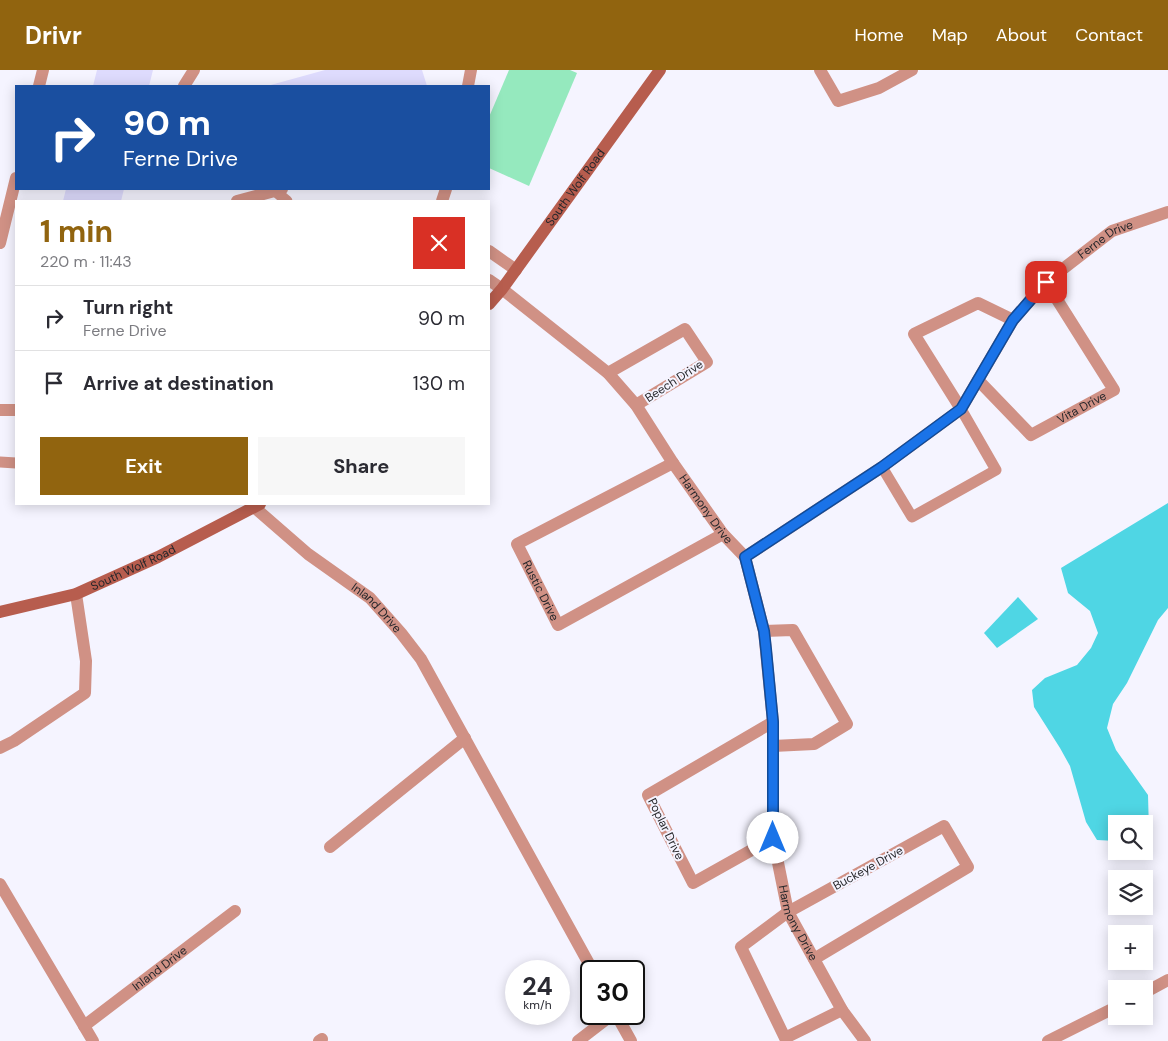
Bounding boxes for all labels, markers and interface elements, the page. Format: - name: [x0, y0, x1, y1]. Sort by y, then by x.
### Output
- text: Drivr: [25, 20, 82, 51]
- text: Home: [854, 23, 904, 47]
- text: Map: [932, 23, 968, 47]
- text: About: [996, 23, 1047, 47]
- text: Contact: [1075, 23, 1143, 47]
- text: 90 m: [123, 100, 211, 146]
- icon: right: [40, 105, 105, 170]
- text: Ferne Drive: [123, 144, 238, 173]
- street label: South Wolf Road: [542, 146, 609, 229]
- text: 1 min: [40, 212, 113, 251]
- street label: Ferne Drive: [1075, 216, 1135, 262]
- button: close: [413, 217, 465, 269]
- text: 220 m · 11:43: [40, 251, 132, 272]
- pin: [1025, 261, 1067, 303]
- icon: arrive: [1032, 268, 1060, 296]
- text: Turn right: [83, 295, 173, 320]
- icon: right: [40, 304, 68, 332]
- text: 90 m: [418, 306, 465, 331]
- text: Ferne Drive: [83, 320, 167, 341]
- street label: Beech Drive: [642, 356, 706, 406]
- icon: arrive: [40, 369, 68, 397]
- text: Arrive at destination: [83, 371, 274, 396]
- text: 130 m: [413, 371, 465, 396]
- street label: Vita Drive: [1054, 388, 1109, 427]
- button: Exit: [40, 437, 248, 495]
- button: Share: [258, 437, 465, 495]
- street label: Harmony Drive: [675, 471, 736, 547]
- street label: South Wolf Road: [88, 541, 178, 594]
- street label: Rustic Drive: [519, 558, 563, 624]
- street label: Inland Drive: [348, 579, 405, 636]
- street label: Poplar Drive: [644, 796, 688, 863]
- position arrow: [746, 811, 798, 863]
- map controls: [1108, 815, 1153, 1025]
- button: search: [1108, 815, 1153, 860]
- street label: Buckeye Drive: [830, 842, 906, 894]
- button: layers: [1108, 870, 1153, 915]
- street label: Harmony Drive: [775, 884, 821, 964]
- button: +: [1108, 925, 1153, 970]
- street label: Inland Drive: [129, 942, 190, 995]
- speed limit sign: 30: [580, 960, 645, 1025]
- text: 24: [522, 970, 553, 1003]
- button: −: [1108, 980, 1153, 1025]
- text: km/h: [523, 997, 552, 1013]

